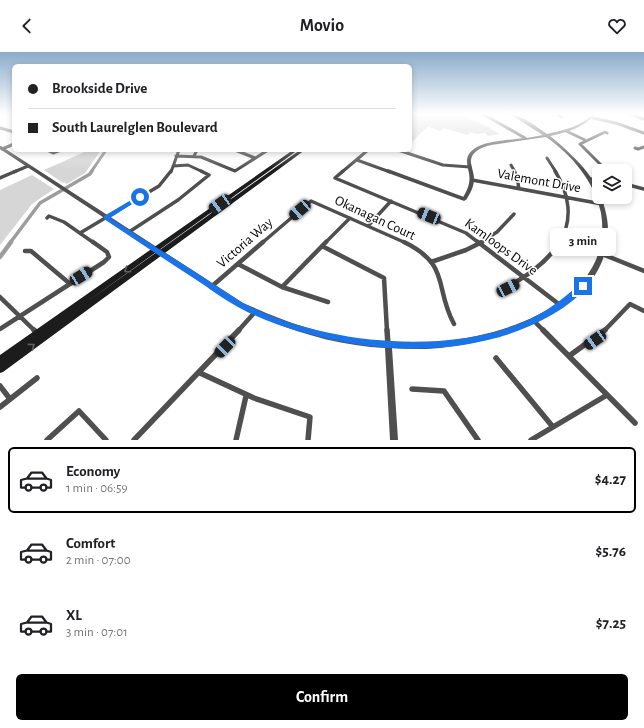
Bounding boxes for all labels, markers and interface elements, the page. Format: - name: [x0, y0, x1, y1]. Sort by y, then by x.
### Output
- icon: back: [16, 15, 38, 37]
- icon: heart: [606, 15, 628, 37]
- text: Movio: [300, 17, 344, 35]
- text: Brookside Drive: [52, 81, 147, 96]
- text: South Laurelglen Boulevard: [52, 120, 218, 135]
- map controls: [592, 164, 632, 204]
- button: layers: [592, 164, 632, 204]
- street label: Valemont Drive: [496, 167, 582, 195]
- route start: [131, 188, 149, 206]
- car: [207, 192, 233, 216]
- street label: Okanagan Court: [332, 193, 418, 243]
- car: [287, 198, 313, 222]
- car: [416, 206, 442, 226]
- street label: Victoria Way: [215, 215, 275, 271]
- street label: Kamloops Drive: [462, 216, 540, 278]
- callout: 3 min: [550, 228, 616, 256]
- text: 3 min: [569, 235, 597, 248]
- car: [68, 265, 94, 287]
- one-way arrow: [124, 265, 131, 273]
- car: [495, 277, 521, 299]
- route end: [574, 277, 592, 295]
- car: [582, 328, 608, 352]
- car: [212, 334, 238, 360]
- one-way arrow: [27, 344, 34, 351]
- icon: car: [18, 462, 54, 498]
- text: Economy: [66, 464, 120, 479]
- text: $4.27: [595, 472, 626, 487]
- text: 1 min · 06:59: [66, 482, 128, 495]
- icon: car: [18, 534, 54, 570]
- text: Comfort: [66, 536, 115, 551]
- text: $5.76: [596, 544, 626, 559]
- text: 2 min · 07:00: [66, 554, 131, 567]
- icon: car: [18, 606, 54, 642]
- text: XL: [66, 608, 82, 623]
- text: $7.25: [596, 616, 626, 631]
- text: 3 min · 07:01: [66, 626, 128, 639]
- button: Confirm: [16, 674, 628, 720]

